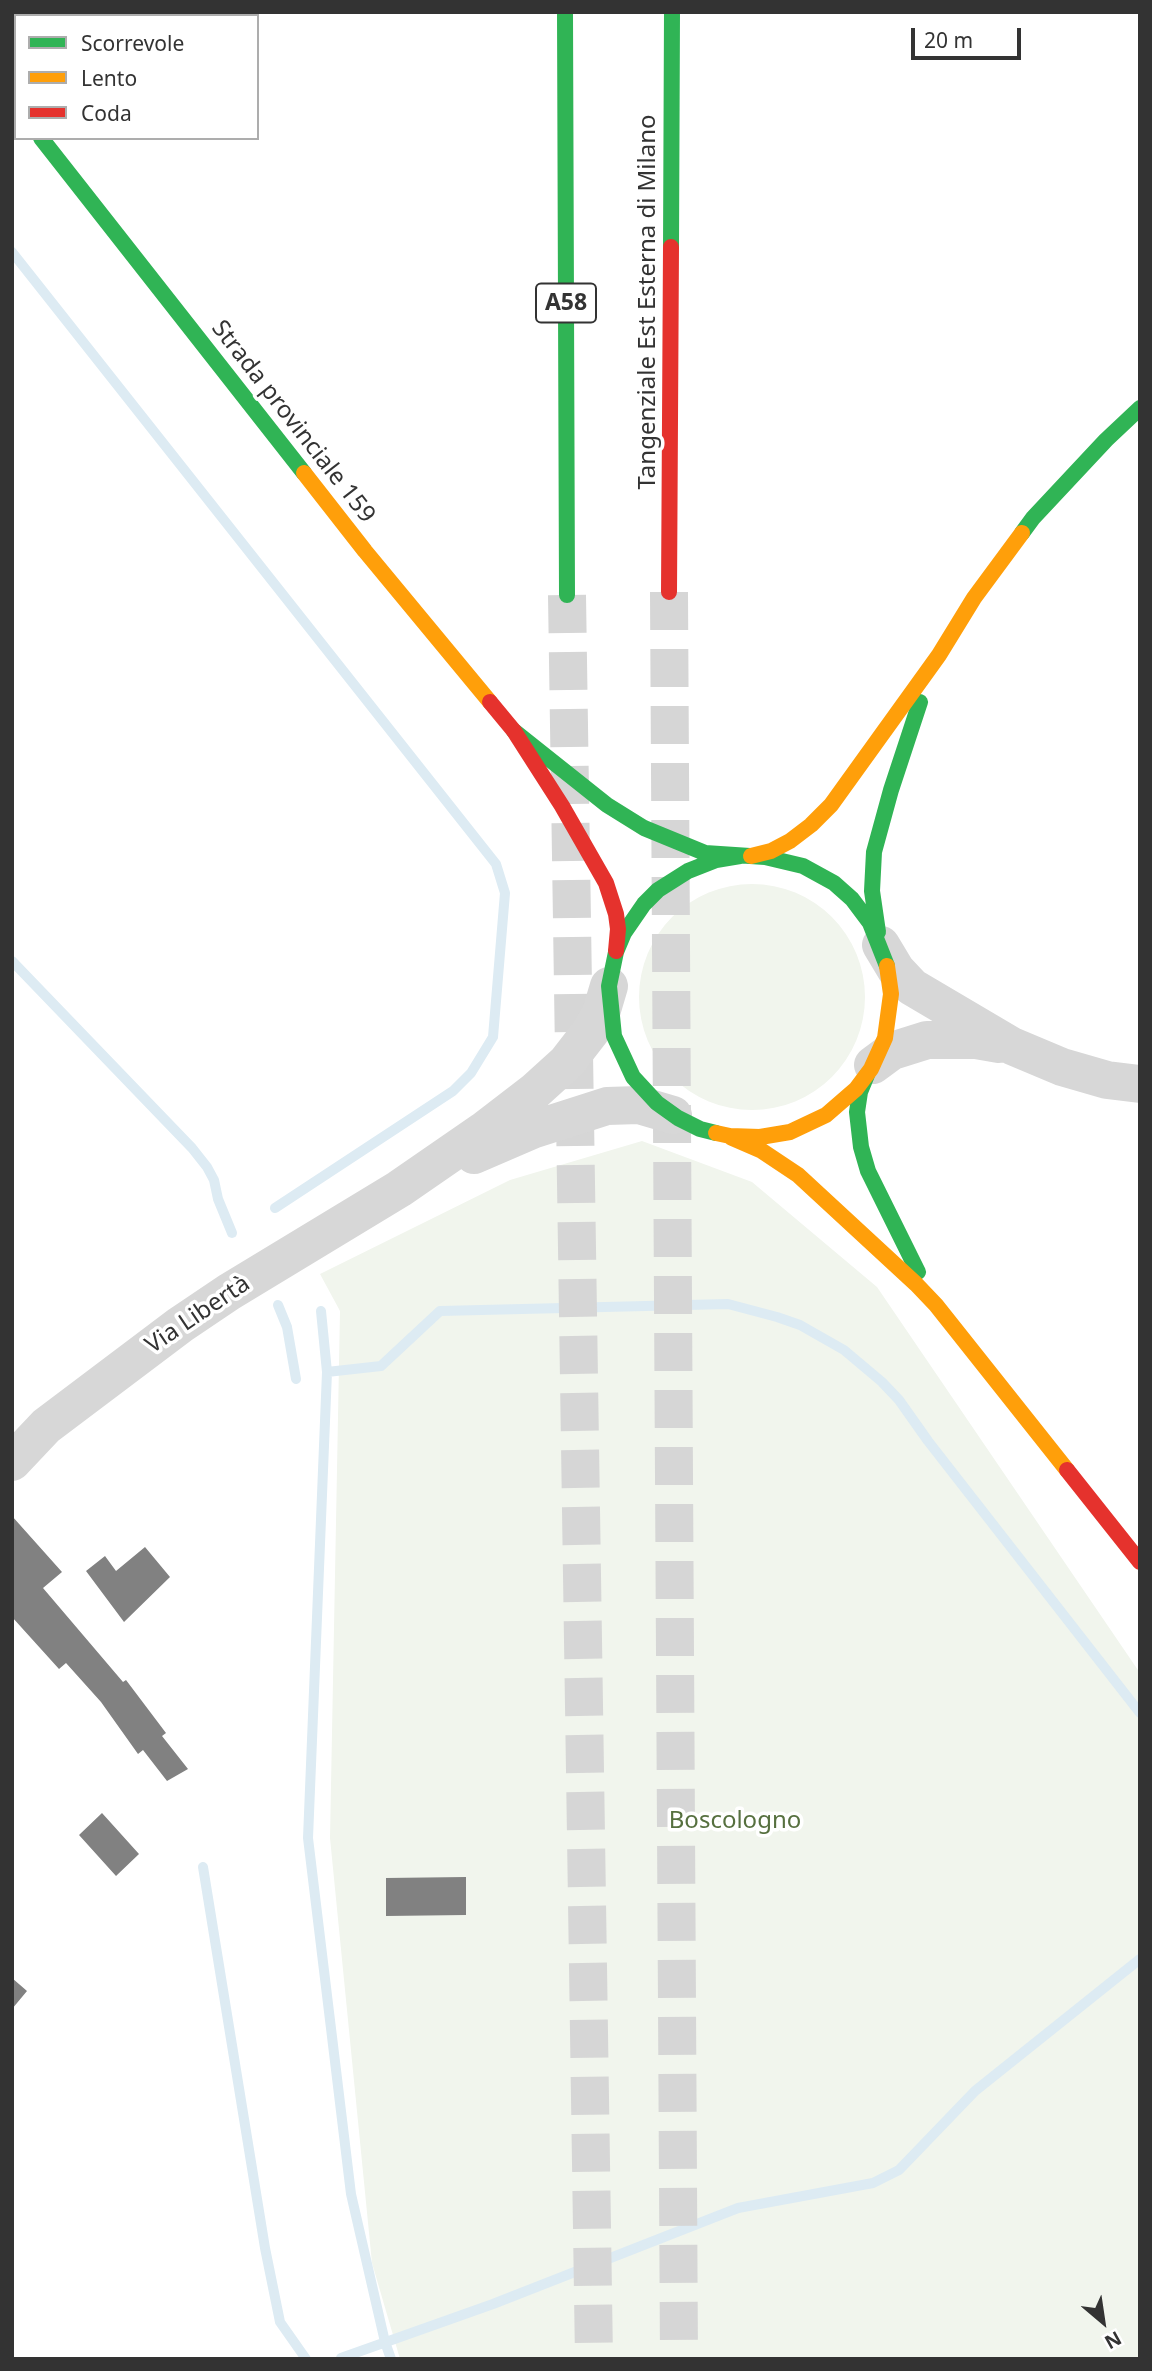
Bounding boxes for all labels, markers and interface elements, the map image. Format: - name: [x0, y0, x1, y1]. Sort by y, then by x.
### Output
- legend: [14, 14, 259, 140]
- scale bar: [914, 14, 1024, 58]
- text: 20 m: [924, 26, 973, 54]
- text: Scorrevole: [81, 29, 184, 57]
- text: Lento: [81, 64, 137, 92]
- text: Coda: [81, 99, 132, 127]
- street label: Tangenziale Est Esterna di Milano: [634, 114, 662, 490]
- road number: A58: [536, 284, 596, 322]
- street label: Strada provinciale 159: [205, 315, 381, 529]
- street label: Via Libertà: [140, 1270, 256, 1360]
- park label: Boscologno: [669, 1807, 801, 1835]
- north arrow: [1068, 2287, 1138, 2357]
- text: N: [1100, 2325, 1126, 2355]

